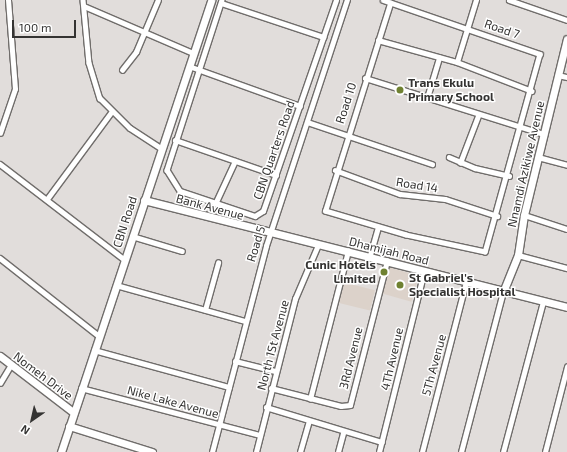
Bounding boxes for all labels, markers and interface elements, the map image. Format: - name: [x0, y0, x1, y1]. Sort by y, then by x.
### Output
- scale bar: [14, 12, 78, 38]
- street label: Road 7: [482, 16, 522, 42]
- text: 100 m: [19, 20, 51, 34]
- place label: Trans Ekulu Primary School: [408, 76, 494, 104]
- street label: Road 10: [333, 81, 359, 125]
- marker: Trans Ekulu Primary School: [395, 85, 405, 95]
- street label: CBN Quarters Road: [250, 99, 298, 201]
- street label: Nnamdi Azikiwe Avenue: [504, 99, 548, 229]
- street label: Road 14: [395, 175, 439, 195]
- street label: Bank Avenue: [174, 191, 246, 223]
- street label: CBN Road: [110, 195, 140, 249]
- street label: Road 5: [244, 224, 268, 264]
- street label: Dhamijah Road: [348, 234, 430, 268]
- place label: Cunic Hotels Limited: [305, 258, 376, 286]
- marker: Cunic Hotels Limited: [379, 267, 389, 277]
- place label: St Gabriel's Specialist Hospital: [409, 271, 515, 299]
- marker: St Gabriel's Specialist Hospital: [394, 279, 406, 291]
- street label: North 1St Avenue: [254, 298, 292, 392]
- street label: 3Rd Avenue: [336, 325, 366, 391]
- street label: 4Th Avenue: [378, 326, 406, 392]
- street label: 5Th Avenue: [419, 333, 449, 397]
- street label: Nomeh Drive: [11, 349, 75, 403]
- street label: Nike Lake Avenue: [125, 383, 221, 421]
- north arrow: [12, 400, 52, 440]
- text: N: [18, 423, 32, 438]

